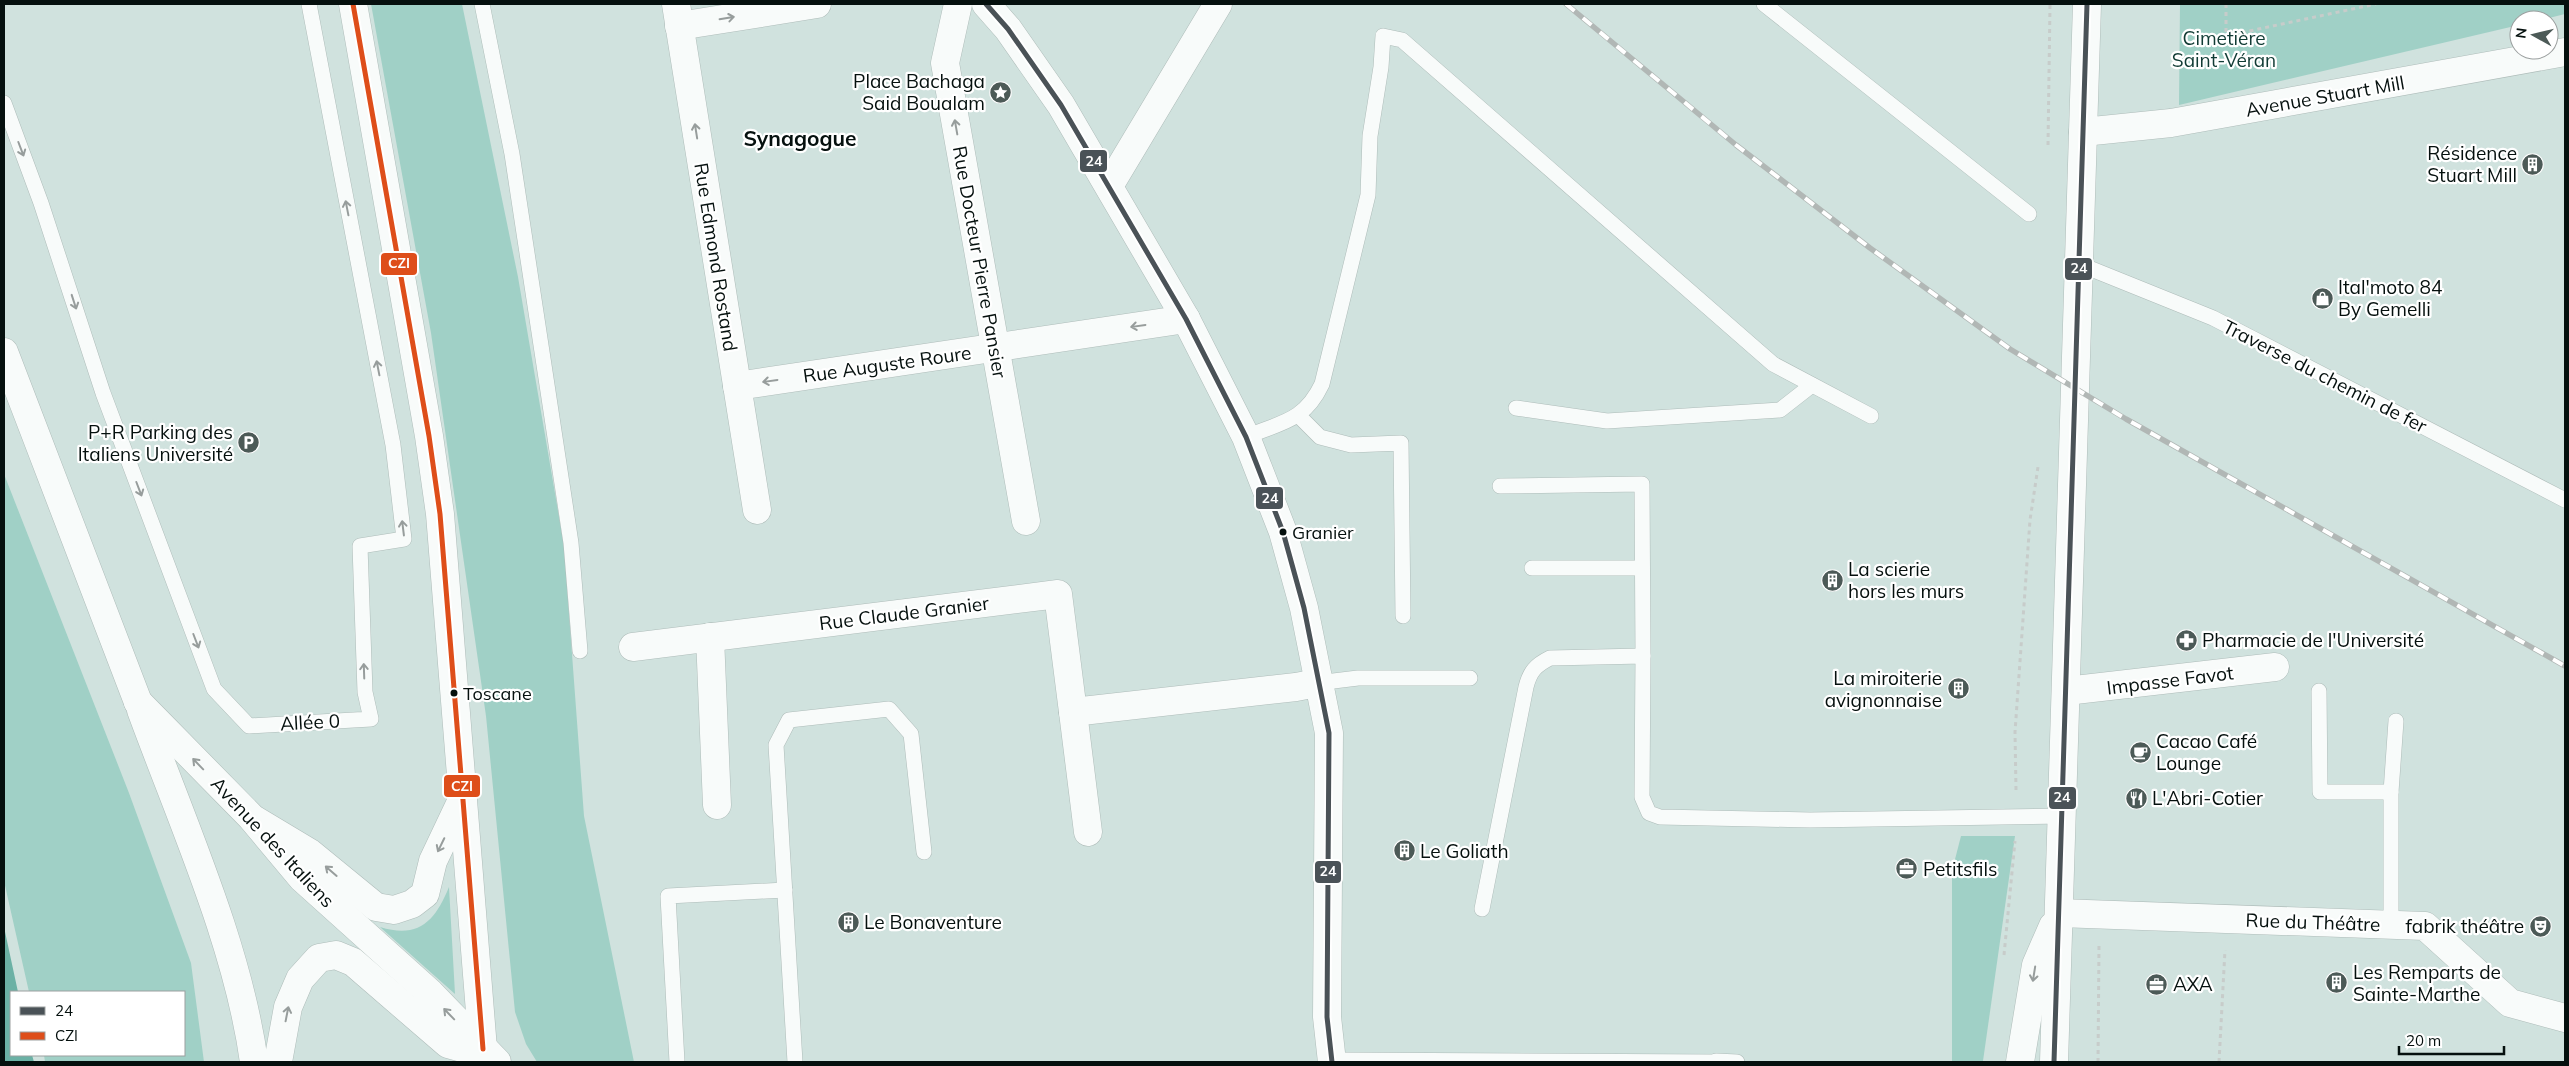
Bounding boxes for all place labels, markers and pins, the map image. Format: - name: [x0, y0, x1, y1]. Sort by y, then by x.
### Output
- place label: Place Bachaga Said Boualam: [853, 69, 985, 115]
- place icon: Place Bachaga Said Boualam: [989, 80, 1013, 104]
- place label: Résidence Stuart Mill: [2427, 141, 2517, 187]
- building icon: Résidence Stuart Mill: [2521, 152, 2545, 176]
- place label: Ital'moto 84 By Gemelli: [2338, 275, 2442, 321]
- shop icon: Ital'moto 84 By Gemelli: [2310, 286, 2334, 310]
- place label: P+R Parking des Italiens Université: [78, 420, 233, 466]
- parking icon: P+R Parking des Italiens Université: [237, 431, 261, 455]
- place label: Granier: [1292, 521, 1354, 544]
- marker: Granier: [1278, 527, 1288, 537]
- place label: La scierie hors les murs: [1848, 557, 1964, 603]
- building icon: La scierie hors les murs: [1820, 568, 1844, 592]
- pharmacy icon: Pharmacie de l'Université: [2174, 628, 2198, 652]
- place label: Pharmacie de l'Université: [2202, 628, 2424, 652]
- place label: La miroiterie avignonnaise: [1825, 666, 1942, 712]
- building icon: La miroiterie avignonnaise: [1946, 677, 1970, 701]
- place label: Toscane: [463, 682, 532, 705]
- marker: Toscane: [449, 688, 459, 698]
- place label: Cacao Café Lounge: [2156, 729, 2257, 775]
- cafe icon: Cacao Café Lounge: [2128, 740, 2152, 764]
- restaurant icon: L'Abri-Cotier: [2124, 786, 2148, 810]
- place label: L'Abri-Cotier: [2152, 786, 2263, 810]
- building icon: Le Goliath: [1392, 839, 1416, 863]
- place label: Le Goliath: [1420, 839, 1509, 863]
- office icon: Petitsfils: [1895, 857, 1919, 881]
- place label: Petitsfils: [1923, 857, 1997, 881]
- building icon: Le Bonaventure: [836, 910, 860, 934]
- place label: Le Bonaventure: [864, 910, 1002, 934]
- place label: fabrik théâtre: [2405, 914, 2524, 938]
- theatre icon: fabrik théâtre: [2528, 914, 2552, 938]
- place label: Les Remparts de Sainte-Marthe: [2353, 960, 2501, 1006]
- building icon: Les Remparts de Sainte-Marthe: [2325, 971, 2349, 995]
- office icon: AXA: [2145, 972, 2169, 996]
- place label: AXA: [2173, 972, 2213, 996]

